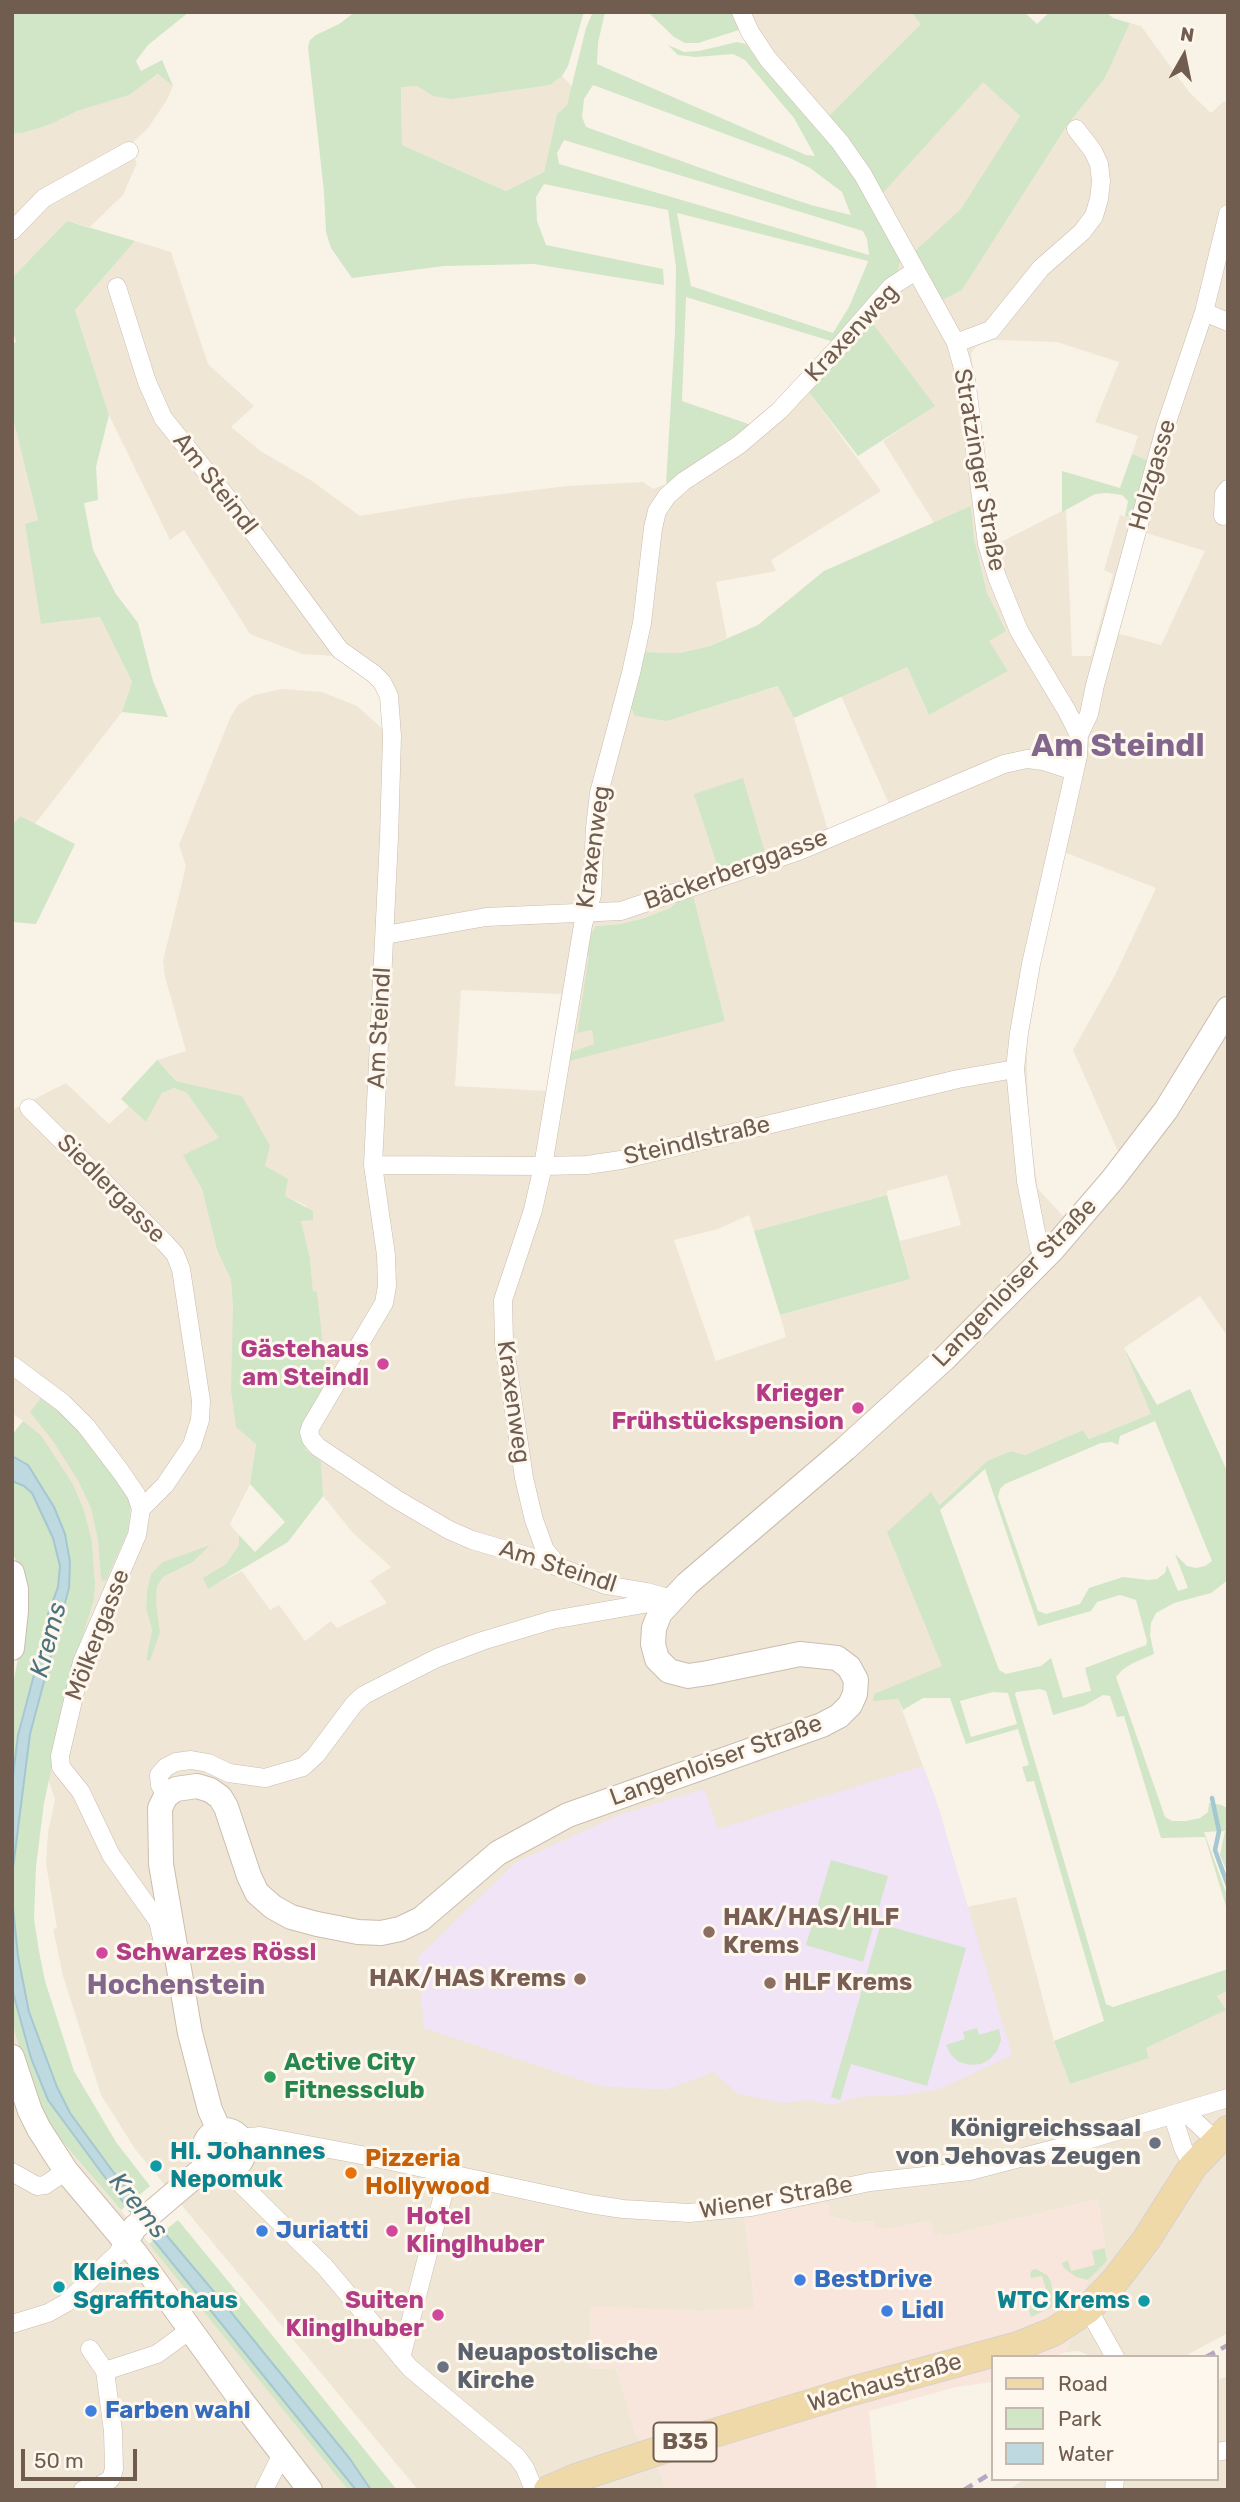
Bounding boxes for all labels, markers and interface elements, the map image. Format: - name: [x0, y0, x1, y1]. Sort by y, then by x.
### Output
- north arrow: [1149, 21, 1219, 91]
- text: N: [1179, 22, 1196, 47]
- street label: Kraxenweg: [799, 278, 905, 388]
- street label: Stratzinger Straße: [947, 366, 1011, 574]
- street label: Holzgasse: [1123, 416, 1183, 534]
- street label: Am Steindl: [166, 427, 264, 541]
- district label: Am Steindl: [1031, 728, 1205, 766]
- street label: Kraxenweg: [571, 784, 617, 910]
- street label: Bäckerberggasse: [640, 823, 832, 917]
- street label: Am Steindl: [362, 967, 398, 1089]
- street label: Steindlstraße: [621, 1110, 773, 1172]
- street label: Siedlergasse: [51, 1129, 171, 1249]
- street label: Langenloiser Straße: [927, 1193, 1103, 1373]
- place label: Gästehaus am Steindl: [240, 1336, 369, 1392]
- street label: Kraxenweg: [490, 1339, 536, 1465]
- marker: Gästehaus am Steindl: [375, 1356, 391, 1372]
- place label: Krieger Frühstückspension: [611, 1380, 844, 1436]
- marker: Krieger Frühstückspension: [850, 1400, 866, 1416]
- street label: Am Steindl: [496, 1535, 620, 1599]
- street label: Mölkergasse: [60, 1565, 136, 1705]
- water label: Krems: [24, 1599, 74, 1681]
- street label: Langenloiser Straße: [606, 1709, 826, 1813]
- place label: HAK/HAS/HLF Krems: [723, 1904, 899, 1960]
- marker: HAK/HAS/HLF Krems: [701, 1924, 717, 1940]
- place label: Schwarzes Rössl: [116, 1939, 316, 1967]
- marker: Schwarzes Rössl: [94, 1945, 110, 1961]
- place label: HAK/HAS Krems: [369, 1965, 566, 1993]
- district label: Hochenstein: [87, 1969, 265, 2003]
- place label: HLF Krems: [784, 1969, 912, 1997]
- marker: HAK/HAS Krems: [572, 1971, 588, 1987]
- marker: HLF Krems: [762, 1975, 778, 1991]
- place label: Active City Fitnessclub: [284, 2049, 425, 2105]
- marker: Active City Fitnessclub: [262, 2069, 278, 2085]
- place label: Königreichssaal von Jehovas Zeugen: [896, 2115, 1141, 2171]
- marker: Königreichssaal von Jehovas Zeugen: [1147, 2135, 1163, 2151]
- place label: Hl. Johannes Nepomuk: [170, 2138, 326, 2194]
- place label: Pizzeria Hollywood: [365, 2145, 490, 2201]
- marker: Hl. Johannes Nepomuk: [148, 2158, 164, 2174]
- marker: Pizzeria Hollywood: [343, 2165, 359, 2181]
- water label: Krems: [102, 2167, 174, 2245]
- street label: Wiener Straße: [697, 2170, 855, 2226]
- place label: Hotel Klinglhuber: [406, 2203, 544, 2259]
- place label: Juriatti: [276, 2217, 369, 2245]
- marker: Juriatti: [254, 2223, 270, 2239]
- marker: Hotel Klinglhuber: [384, 2223, 400, 2239]
- place label: Kleines Sgraffitohaus: [73, 2259, 238, 2315]
- place label: BestDrive: [814, 2266, 933, 2294]
- marker: BestDrive: [792, 2272, 808, 2288]
- marker: Kleines Sgraffitohaus: [51, 2279, 67, 2295]
- place label: Suiten Klinglhuber: [286, 2287, 424, 2343]
- place label: WTC Krems: [997, 2287, 1130, 2315]
- marker: WTC Krems: [1136, 2293, 1152, 2309]
- place label: Lidl: [901, 2297, 944, 2325]
- marker: Lidl: [879, 2303, 895, 2319]
- marker: Suiten Klinglhuber: [430, 2307, 446, 2323]
- place label: Neuapostolische Kirche: [457, 2339, 658, 2395]
- street label: Wachaustraße: [805, 2347, 965, 2419]
- legend: [992, 2355, 1219, 2481]
- marker: Neuapostolische Kirche: [435, 2359, 451, 2375]
- text: Road: [1058, 2371, 1108, 2396]
- place label: Farben wahl: [105, 2397, 251, 2425]
- marker: Farben wahl: [83, 2403, 99, 2419]
- text: Park: [1058, 2406, 1102, 2431]
- road number: B35: [654, 2422, 716, 2462]
- scale bar: [24, 2436, 140, 2480]
- text: Water: [1058, 2441, 1114, 2466]
- text: 50 m: [34, 2448, 84, 2473]

